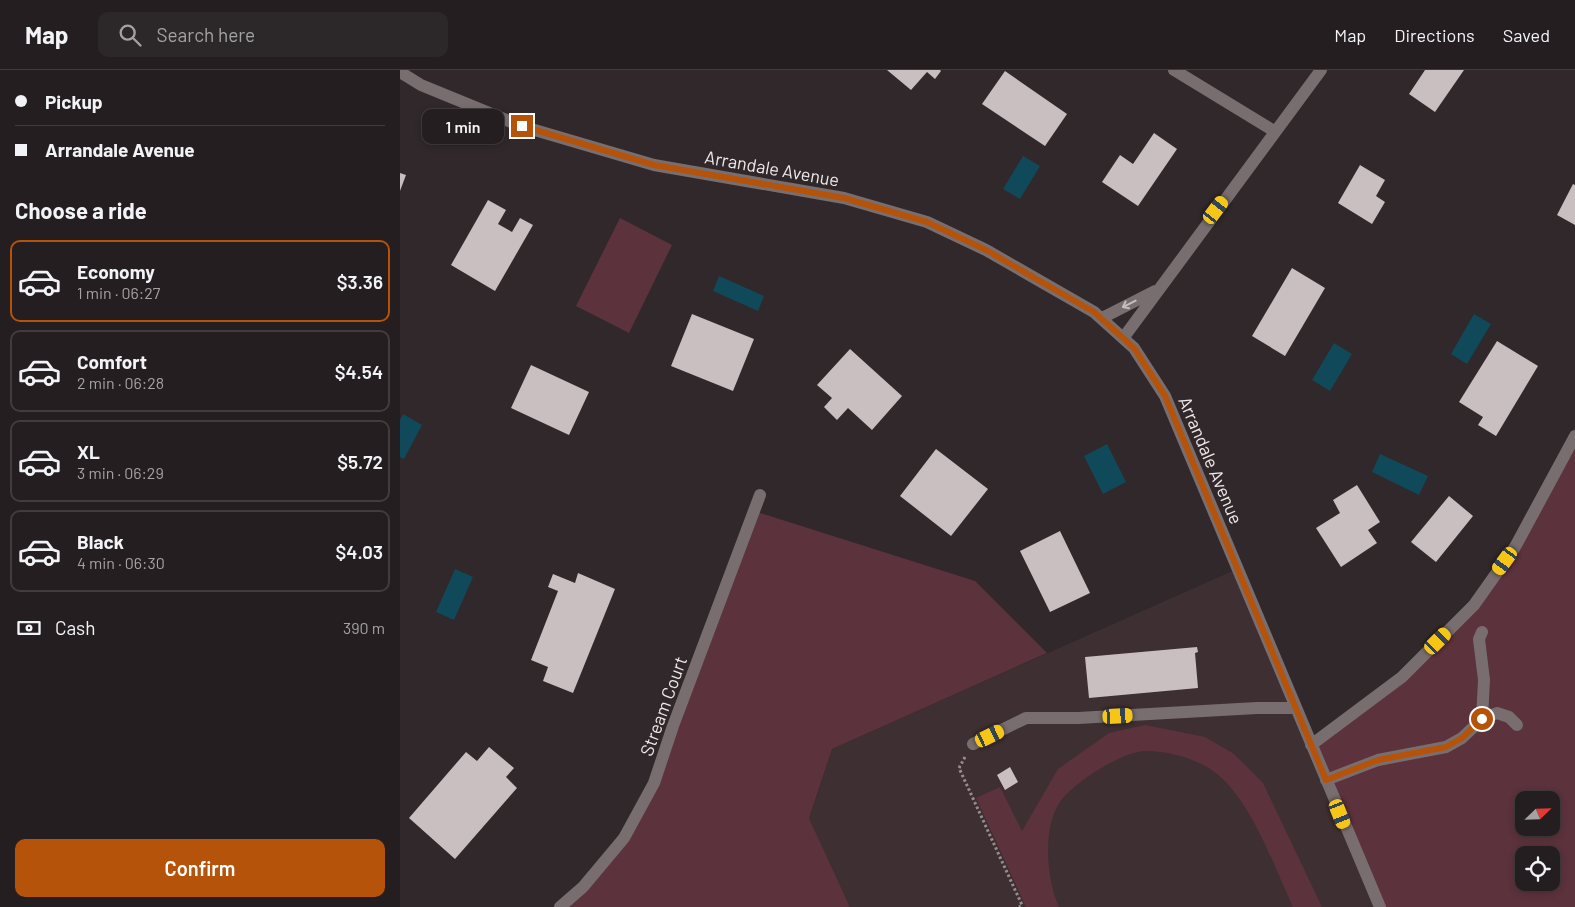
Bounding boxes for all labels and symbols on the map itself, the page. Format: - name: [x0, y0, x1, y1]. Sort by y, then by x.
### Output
- callout: 1 min: [422, 108, 504, 144]
- route end: [511, 115, 533, 137]
- street label: Arrandale Avenue: [703, 145, 841, 191]
- car: [1200, 194, 1231, 226]
- one-way arrow: [1122, 299, 1137, 309]
- street label: Arrandale Avenue: [1174, 393, 1248, 527]
- car: [1490, 544, 1519, 578]
- car: [1422, 625, 1453, 657]
- street label: Stream Court: [635, 653, 691, 759]
- car: [1102, 708, 1133, 724]
- route start: [1471, 708, 1493, 730]
- car: [973, 723, 1006, 749]
- north arrow: [1515, 791, 1560, 836]
- car: [1327, 797, 1352, 831]

